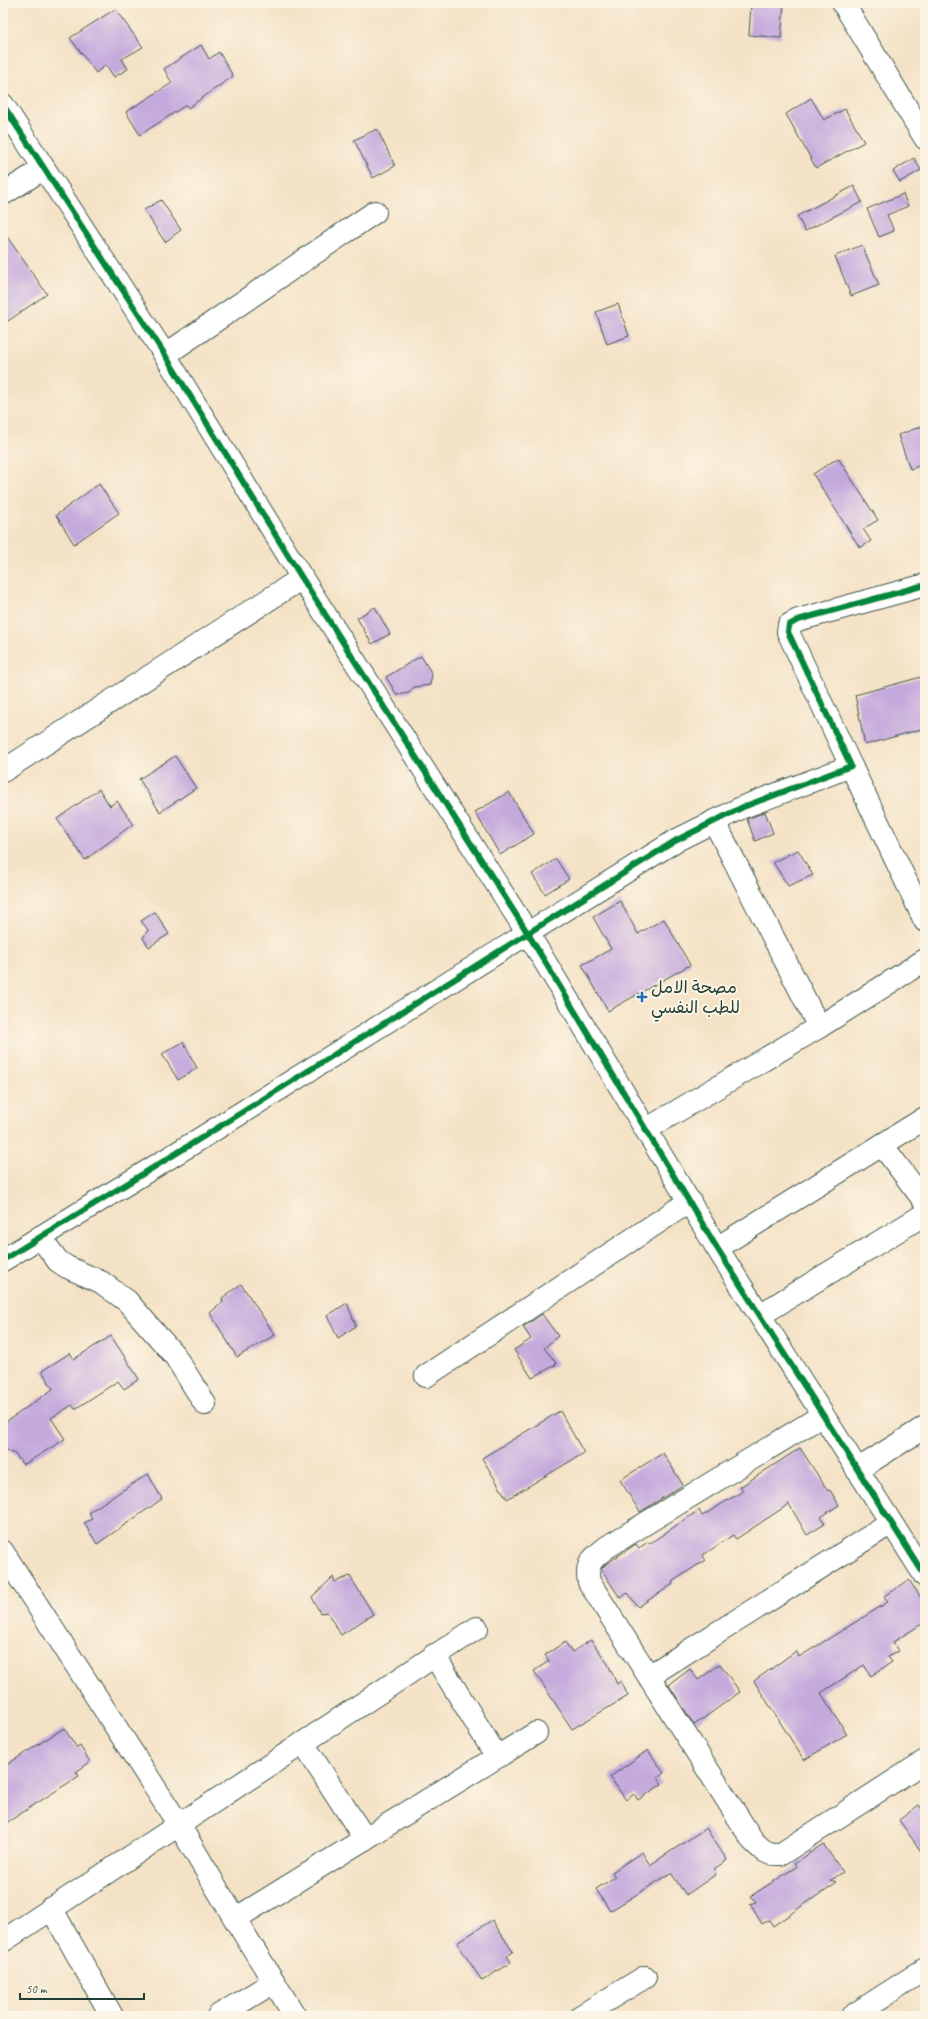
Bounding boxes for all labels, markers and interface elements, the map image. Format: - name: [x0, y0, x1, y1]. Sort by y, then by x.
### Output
- place label: مصحة الامل للطب النفسي: [651, 977, 740, 1022]
- marker: مصحة الامل للطب النفسي: [636, 991, 648, 1003]
- scale bar: [20, 1975, 144, 2001]
- text: 50 m: [26, 1981, 48, 1997]

